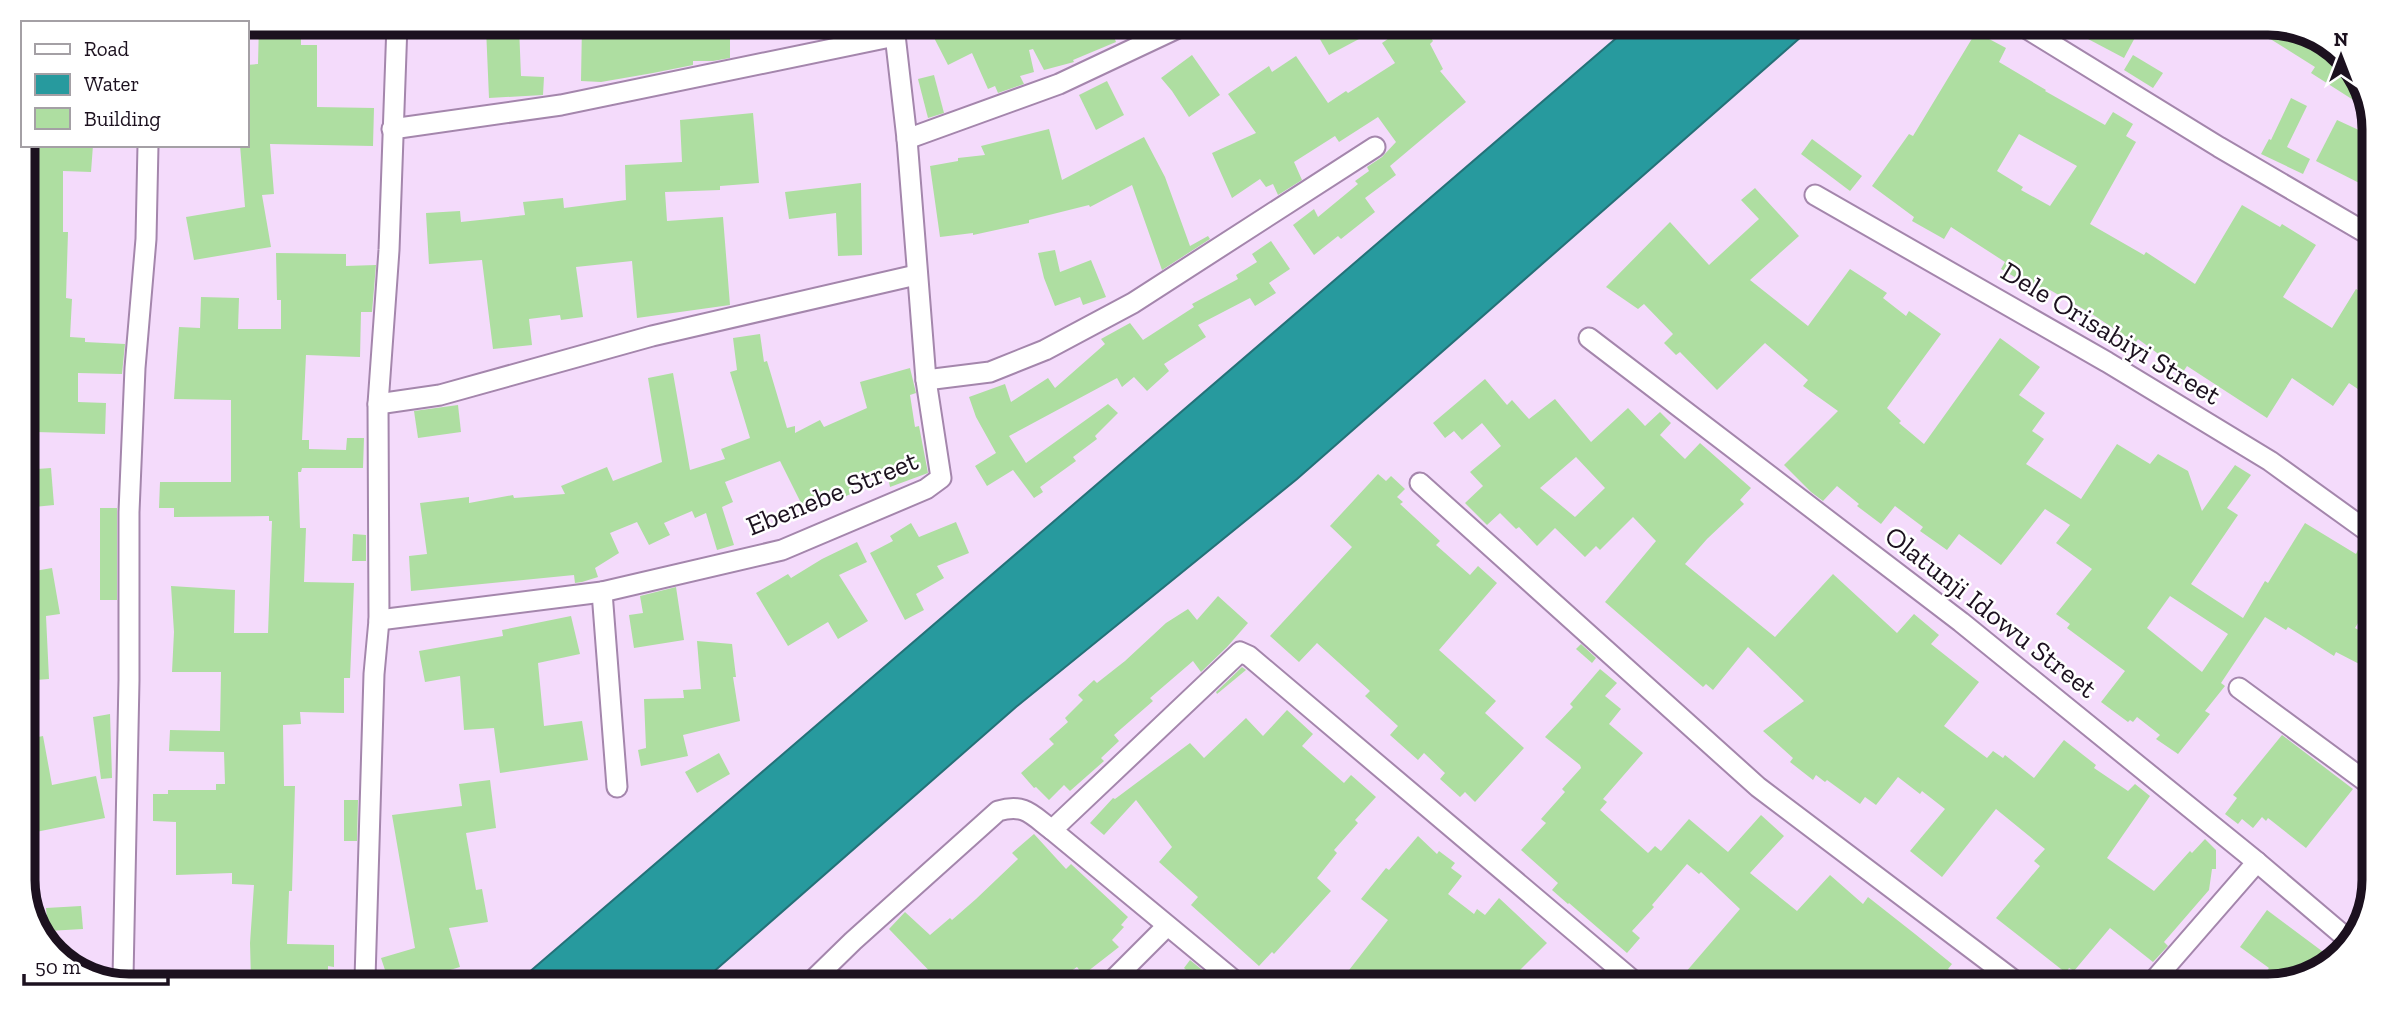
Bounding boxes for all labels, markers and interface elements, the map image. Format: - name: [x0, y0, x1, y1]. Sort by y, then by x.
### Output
- legend: [21, 21, 248, 147]
- north arrow: [2306, 21, 2376, 91]
- text: N: [2334, 28, 2348, 51]
- text: Road: [84, 36, 130, 61]
- text: Water: [84, 71, 139, 96]
- text: Building: [84, 106, 161, 131]
- street label: Dele Orisabiyi Street: [1995, 254, 2227, 412]
- street label: Ebenebe Street: [741, 443, 923, 542]
- street label: Olatunji Idowu Street: [1879, 519, 2104, 705]
- scale bar: [24, 942, 168, 986]
- text: 50 m: [35, 954, 81, 979]

